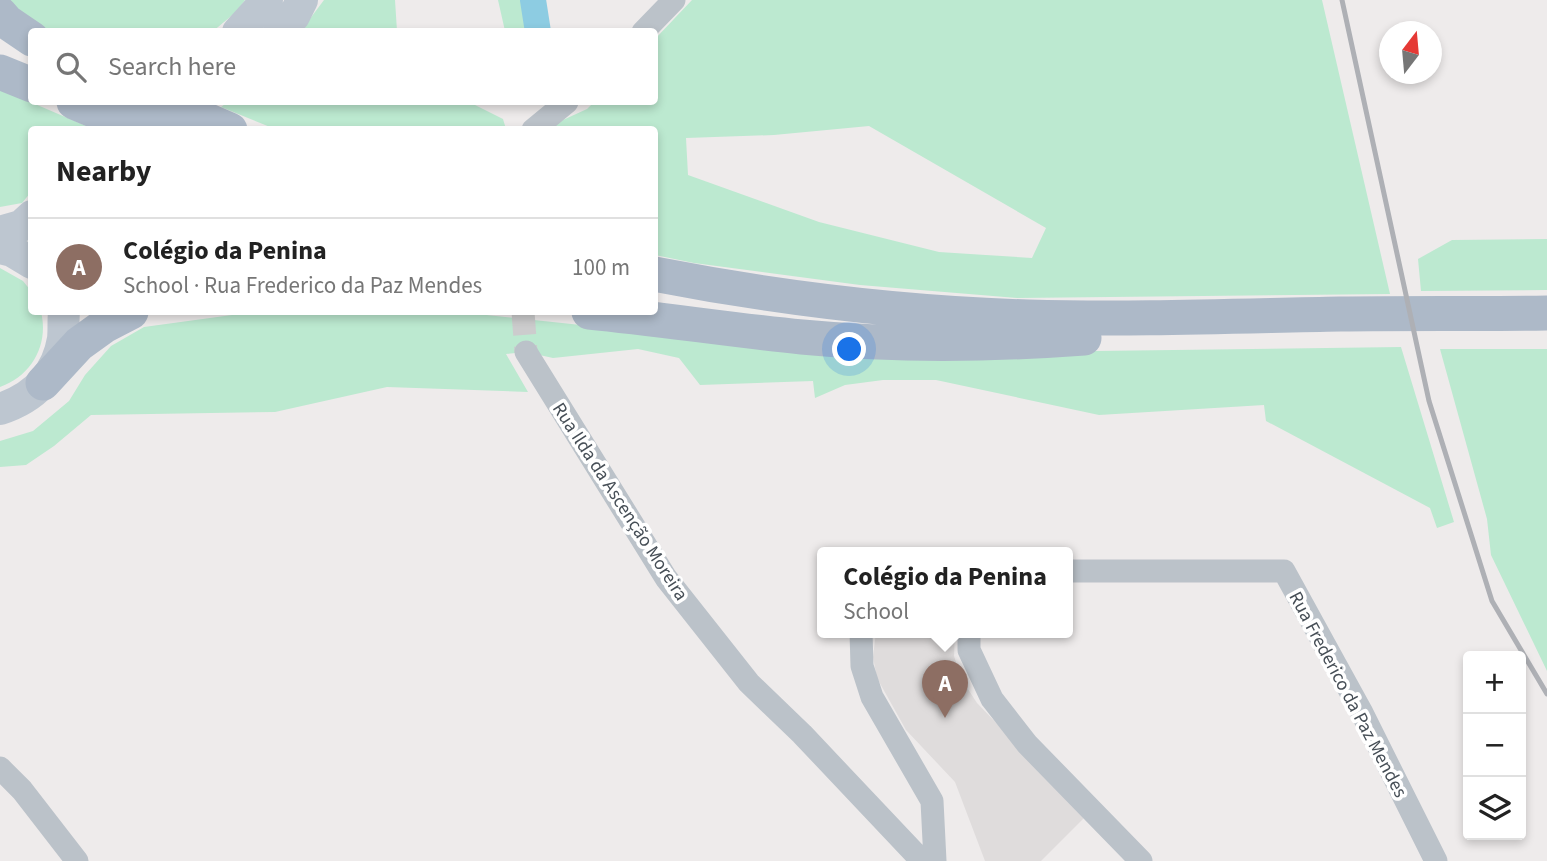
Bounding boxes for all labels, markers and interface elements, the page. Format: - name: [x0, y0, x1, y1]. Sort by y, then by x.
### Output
- north arrow: [1379, 21, 1442, 84]
- search box: [28, 28, 658, 105]
- icon: search: [52, 48, 90, 86]
- text: Search here: [108, 48, 236, 85]
- text: Nearby: [56, 150, 151, 193]
- text: Colégio da Penina: [123, 232, 327, 269]
- text: A: [72, 251, 86, 284]
- text: 100 m: [572, 251, 630, 284]
- text: School · Rua Frederico da Paz Mendes: [123, 269, 482, 302]
- your location: [832, 332, 866, 366]
- street label: Rua Ilda da Ascenção Moreira: [545, 397, 694, 606]
- popup: [817, 547, 1073, 638]
- text: Colégio da Penina: [843, 558, 1047, 595]
- street label: Rua Frederico da Paz Mendes: [1282, 587, 1414, 803]
- text: School: [843, 595, 909, 628]
- map controls: [1463, 651, 1526, 840]
- button: +: [1463, 651, 1526, 714]
- pin: A: [922, 660, 968, 718]
- button: −: [1463, 714, 1526, 777]
- button: layers: [1463, 777, 1526, 840]

